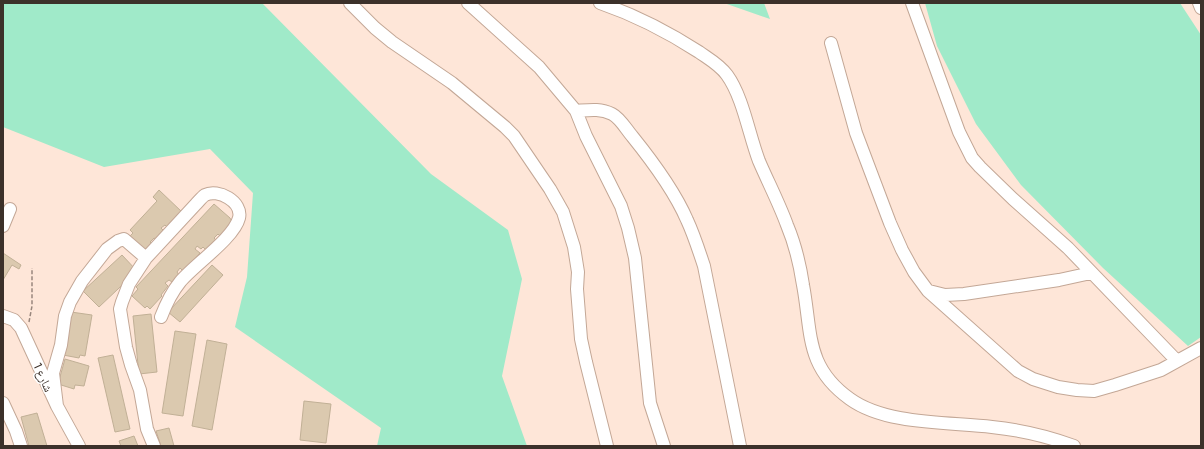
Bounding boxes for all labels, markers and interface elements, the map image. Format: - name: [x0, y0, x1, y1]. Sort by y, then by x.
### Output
- street label: شارع 1: [30, 360, 57, 395]

